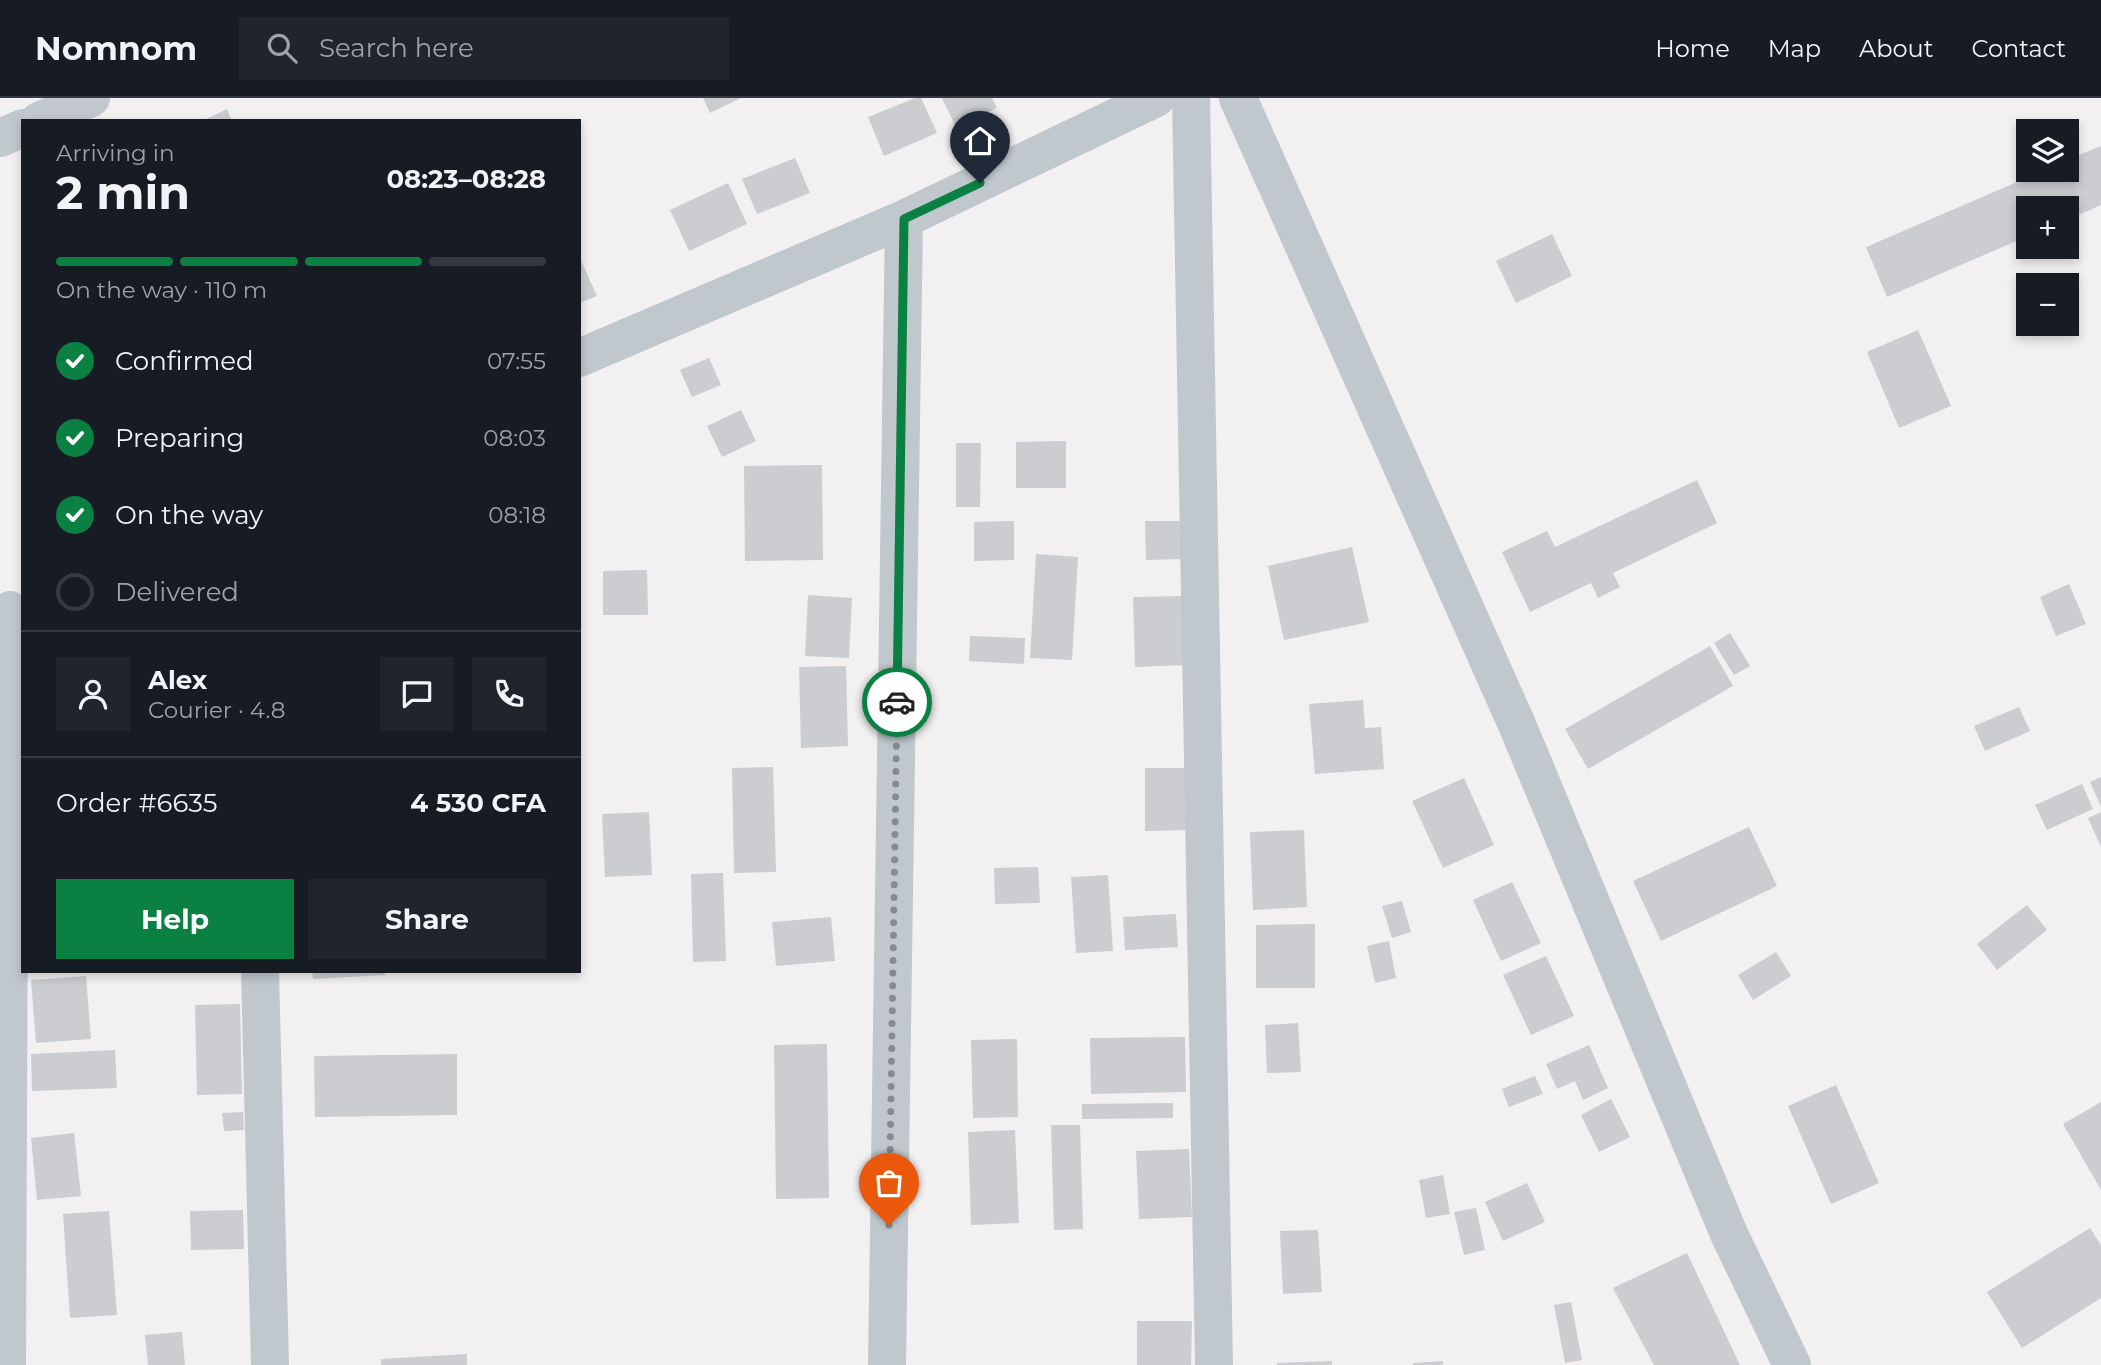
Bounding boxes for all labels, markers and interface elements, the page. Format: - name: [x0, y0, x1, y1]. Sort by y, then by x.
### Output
- search box: [239, 17, 729, 80]
- text: Nomnom: [35, 28, 197, 68]
- icon: search: [263, 29, 301, 67]
- text: Search here: [319, 32, 474, 64]
- text: Home: [1655, 34, 1730, 63]
- text: Map: [1768, 34, 1821, 63]
- text: About: [1859, 34, 1933, 63]
- text: Contact: [1971, 34, 2066, 63]
- pin: [950, 111, 1010, 183]
- map controls: [2016, 119, 2079, 336]
- button: layers: [2016, 119, 2079, 182]
- icon: home: [961, 122, 999, 160]
- text: Arriving in: [56, 139, 175, 167]
- text: 08:23–08:28: [386, 163, 546, 195]
- text: 2 min: [56, 164, 190, 221]
- button: +: [2016, 196, 2079, 259]
- button: −: [2016, 273, 2079, 336]
- text: On the way · 110 m: [56, 276, 267, 304]
- icon: check: [56, 342, 94, 380]
- text: Confirmed: [115, 345, 254, 377]
- text: 07:55: [487, 347, 546, 375]
- icon: check: [56, 419, 94, 457]
- text: Preparing: [115, 422, 244, 454]
- text: 08:03: [483, 424, 546, 452]
- icon: check: [56, 496, 94, 534]
- text: On the way: [115, 499, 263, 531]
- text: 08:18: [488, 501, 546, 529]
- text: Delivered: [115, 576, 239, 608]
- button: person: [56, 657, 130, 731]
- button: chat: [380, 657, 454, 731]
- button: phone: [472, 657, 546, 731]
- text: Alex: [148, 664, 207, 696]
- courier: [862, 667, 932, 737]
- icon: car: [878, 683, 916, 721]
- text: Courier · 4.8: [148, 696, 285, 724]
- text: Order #6635: [56, 787, 217, 819]
- text: 4 530 CFA: [410, 787, 546, 819]
- button: Help: [56, 879, 294, 959]
- button: Share: [308, 879, 546, 959]
- pin: [859, 1153, 919, 1225]
- icon: bag: [870, 1164, 908, 1202]

